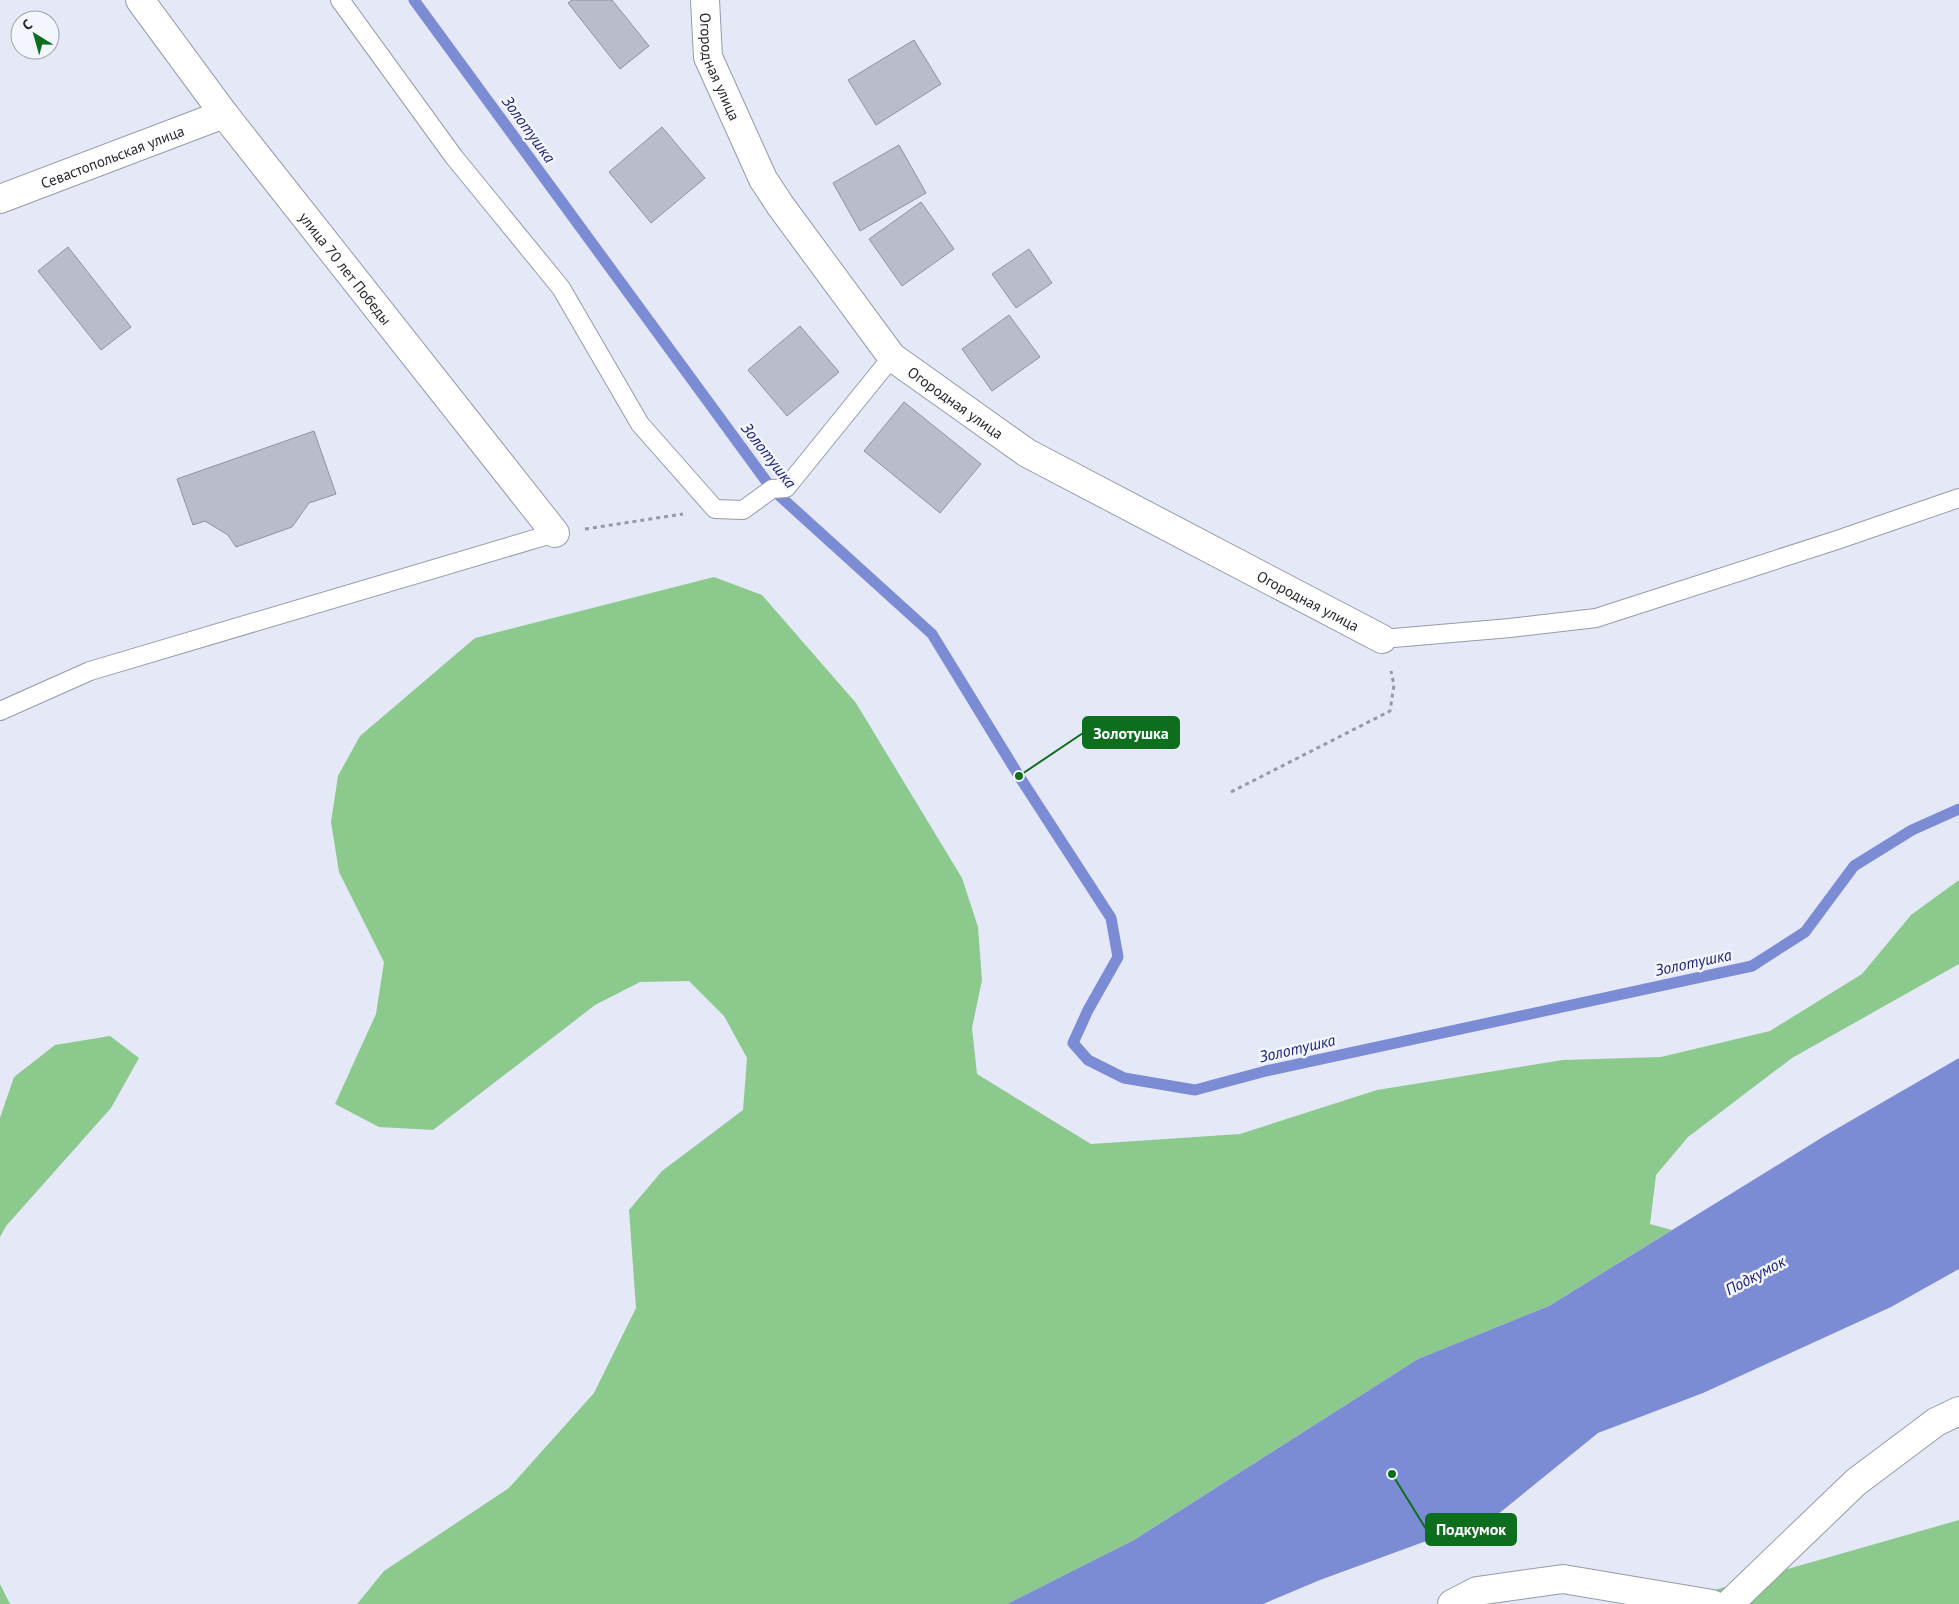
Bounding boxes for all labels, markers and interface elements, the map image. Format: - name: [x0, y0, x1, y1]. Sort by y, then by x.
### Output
- north arrow: [10, 10, 60, 60]
- street label: Огородная улица: [696, 12, 745, 123]
- text: С: [19, 15, 36, 34]
- water label: Золотушка: [498, 92, 560, 166]
- street label: Севастопольская улица: [38, 121, 187, 192]
- street label: улица 70 лет Победы: [295, 208, 396, 328]
- street label: Огородная улица: [904, 362, 1007, 443]
- water label: Золотушка: [737, 418, 801, 492]
- street label: Огородная улица: [1254, 566, 1363, 635]
- callout: Золотушка: [1083, 717, 1179, 748]
- text: Золотушка: [1093, 723, 1169, 743]
- water label: Золотушка: [1653, 944, 1733, 980]
- water label: Золотушка: [1257, 1029, 1337, 1066]
- water label: Подкумок: [1721, 1251, 1789, 1299]
- callout: Подкумок: [1426, 1514, 1516, 1545]
- text: Подкумок: [1436, 1519, 1506, 1539]

